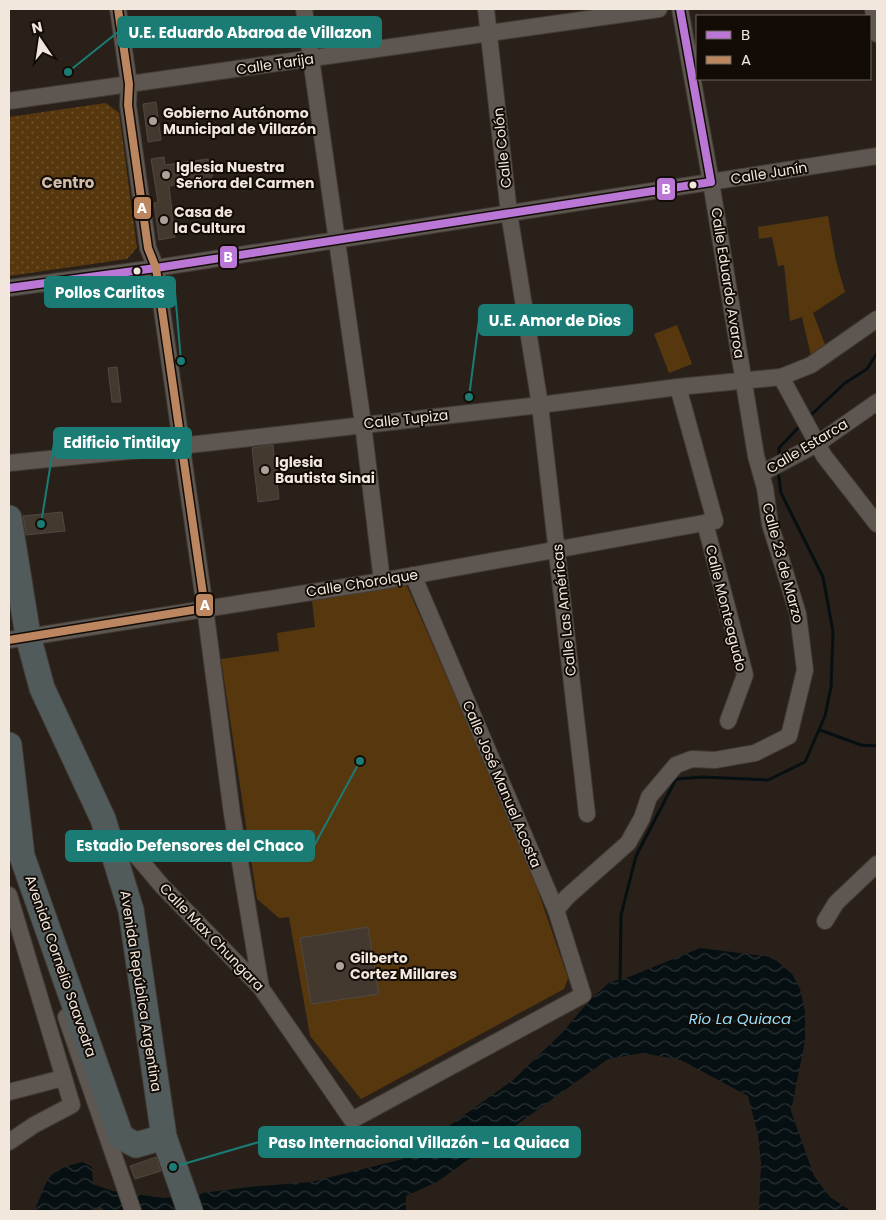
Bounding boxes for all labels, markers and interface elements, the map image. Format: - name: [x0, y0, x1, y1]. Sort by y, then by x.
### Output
- north arrow: [15, 15, 65, 65]
- legend: [696, 15, 871, 80]
- text: N: [30, 16, 44, 38]
- callout: U.E. Eduardo Abaroa de Villazon: [118, 17, 381, 47]
- text: U.E. Eduardo Abaroa de Villazon: [128, 22, 372, 43]
- text: B: [741, 24, 750, 45]
- street label: Calle Tarija: [235, 49, 315, 79]
- text: A: [741, 49, 751, 70]
- place label: Gobierno Autónomo Municipal de Villazón: [163, 103, 316, 139]
- street label: Calle Colón: [488, 107, 516, 189]
- marker: Gobierno Autónomo Municipal de Villazón: [147, 115, 159, 127]
- place label: Iglesia Nuestra Señora del Carmen: [176, 157, 314, 193]
- street label: Calle Junín: [729, 157, 809, 189]
- marker: Iglesia Nuestra Señora del Carmen: [160, 169, 172, 181]
- district label: Centro: [42, 172, 95, 193]
- line badge: B: [656, 177, 676, 201]
- text: B: [661, 179, 671, 199]
- unlabelled marker: [688, 180, 698, 190]
- line badge: A: [133, 196, 152, 220]
- text: A: [137, 198, 148, 218]
- place label: Casa de la Cultura: [174, 202, 245, 238]
- street label: Calle Eduardo Avaroa: [706, 206, 750, 360]
- marker: Casa de la Cultura: [158, 214, 170, 226]
- line badge: B: [219, 245, 238, 269]
- text: B: [223, 247, 233, 267]
- unlabelled marker: [132, 266, 142, 276]
- callout: Pollos Carlitos: [45, 277, 175, 307]
- text: Pollos Carlitos: [55, 282, 165, 303]
- callout: U.E. Amor de Dios: [479, 305, 632, 335]
- text: U.E. Amor de Dios: [489, 310, 621, 331]
- street label: Calle Tupiza: [363, 405, 449, 433]
- street label: Calle Estarca: [763, 414, 851, 478]
- callout: Edificio Tintilay: [54, 428, 191, 458]
- text: Edificio Tintilay: [64, 432, 181, 453]
- place label: Iglesia Bautista Sinai: [275, 452, 375, 488]
- marker: Iglesia Bautista Sinai: [259, 464, 271, 476]
- street label: Calle 23 de Marzo: [757, 501, 809, 625]
- street label: Calle Las Américas: [547, 543, 581, 677]
- street label: Calle Monteagudo: [701, 543, 751, 673]
- street label: Calle Chorolque: [305, 564, 420, 602]
- line badge: A: [195, 593, 214, 617]
- text: A: [200, 595, 211, 615]
- street label: Calle José Manuel Acosta: [458, 697, 546, 871]
- callout: Estadio Defensores del Chaco: [66, 831, 314, 861]
- text: Estadio Defensores del Chaco: [76, 835, 304, 856]
- street label: Avenida Cornelio Saavedra: [20, 872, 102, 1060]
- street label: Calle Max Chungara: [155, 879, 269, 995]
- street label: Avenida República Argentina: [115, 889, 167, 1093]
- place label: Gilberto Cortez Millares: [350, 948, 457, 984]
- marker: Gilberto Cortez Millares: [334, 960, 346, 972]
- water label: Río La Quiaca: [689, 1008, 791, 1029]
- callout: Paso Internacional Villazón - La Quiaca: [259, 1127, 580, 1157]
- text: Paso Internacional Villazón - La Quiaca: [268, 1132, 570, 1153]

